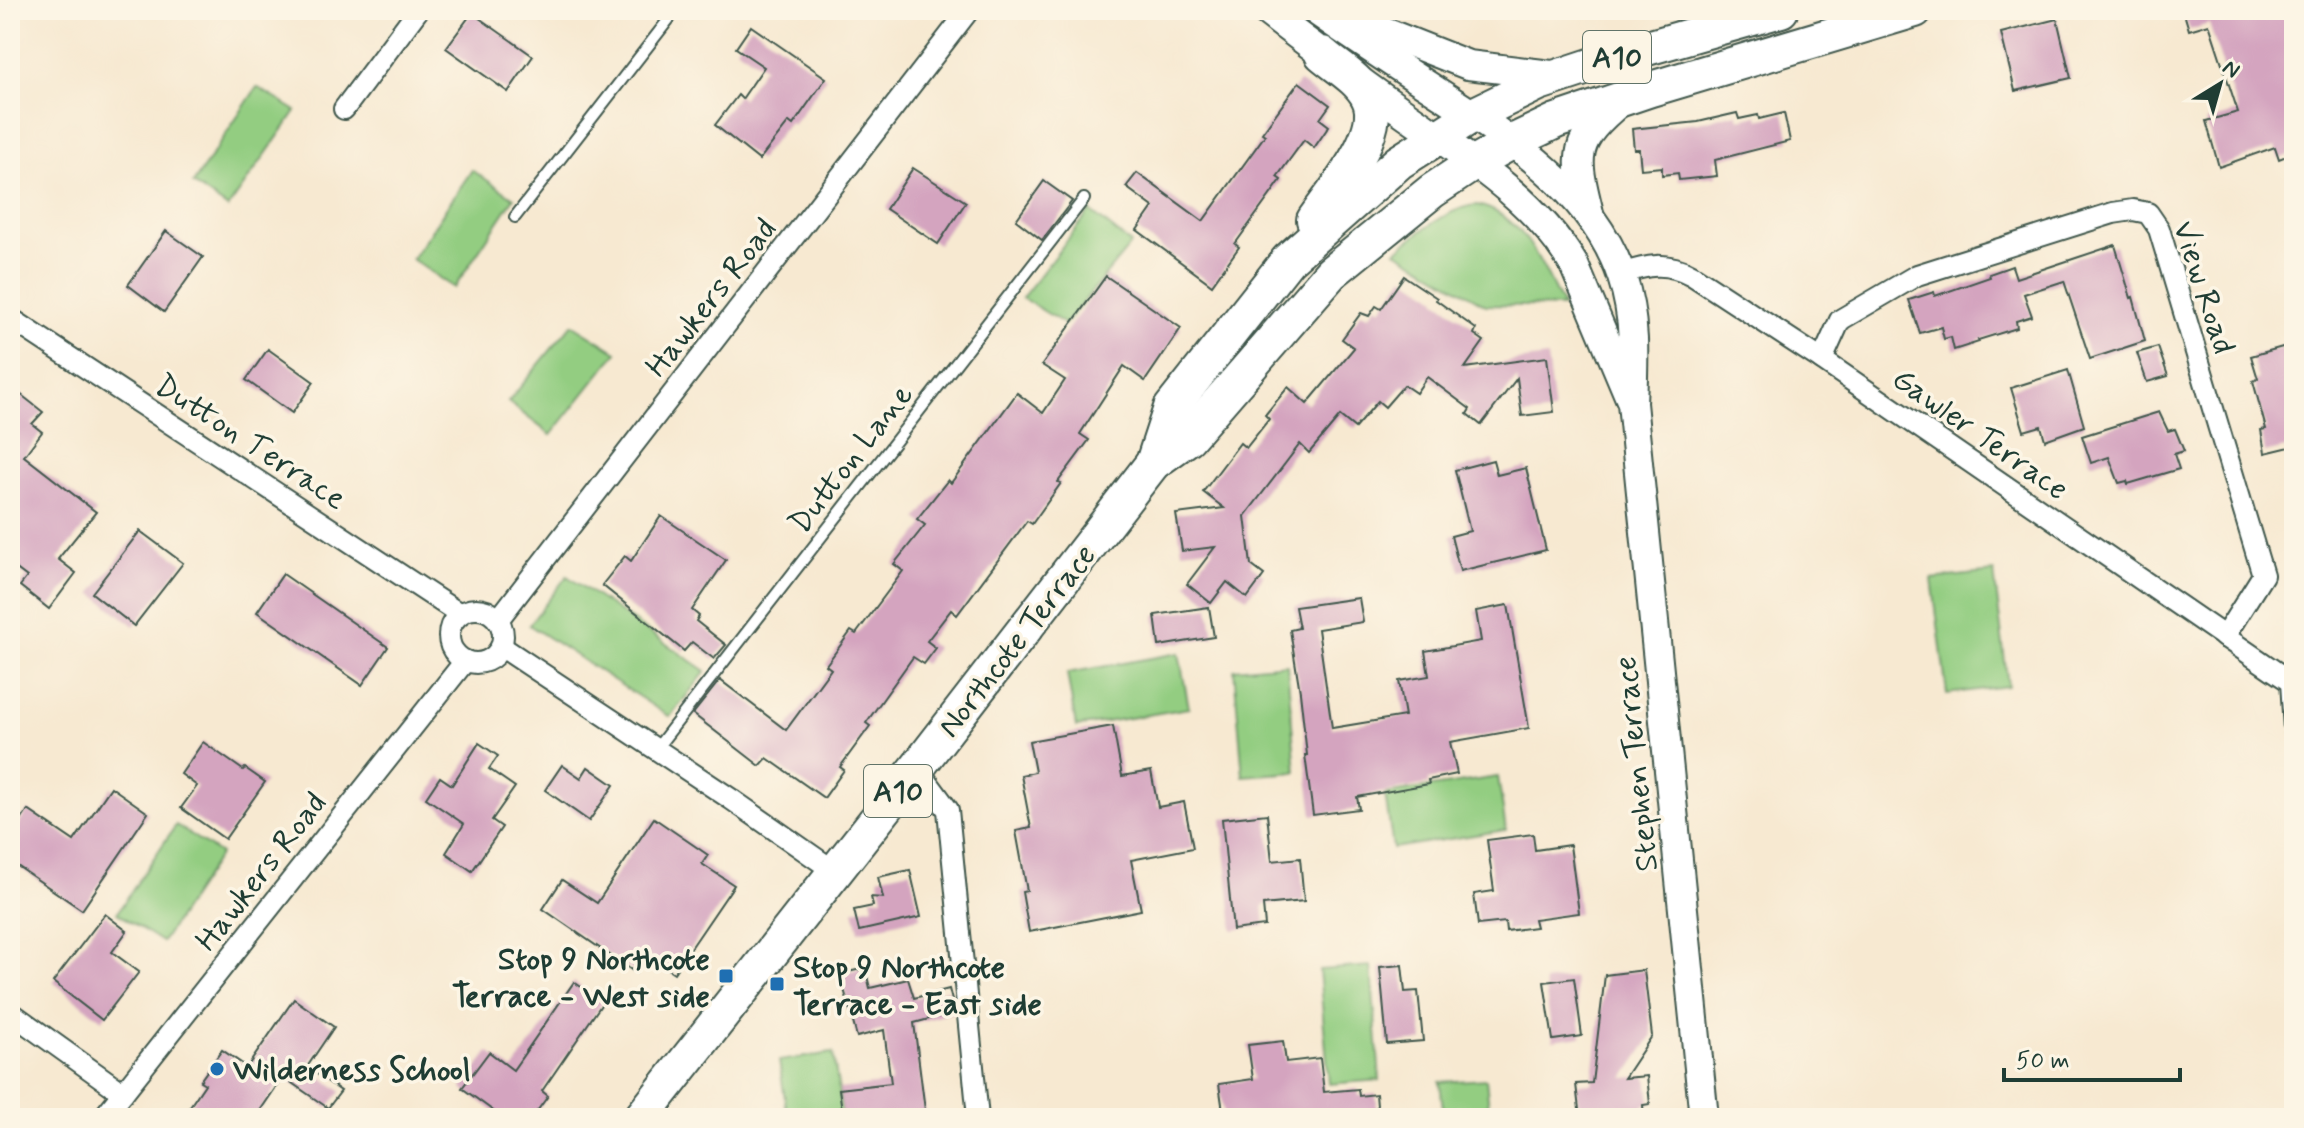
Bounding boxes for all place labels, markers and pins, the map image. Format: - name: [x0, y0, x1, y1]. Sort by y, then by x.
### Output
- place label: Stop 9 Northcote Terrace - West side: [452, 939, 710, 1018]
- place label: Stop 9 Northcote Terrace - East side: [793, 947, 1042, 1026]
- marker: Stop 9 Northcote Terrace - West side: [717, 967, 735, 985]
- marker: Stop 9 Northcote Terrace - East side: [768, 975, 786, 993]
- place label: Wilderness School: [233, 1050, 471, 1092]
- marker: Wilderness School: [208, 1060, 226, 1078]

